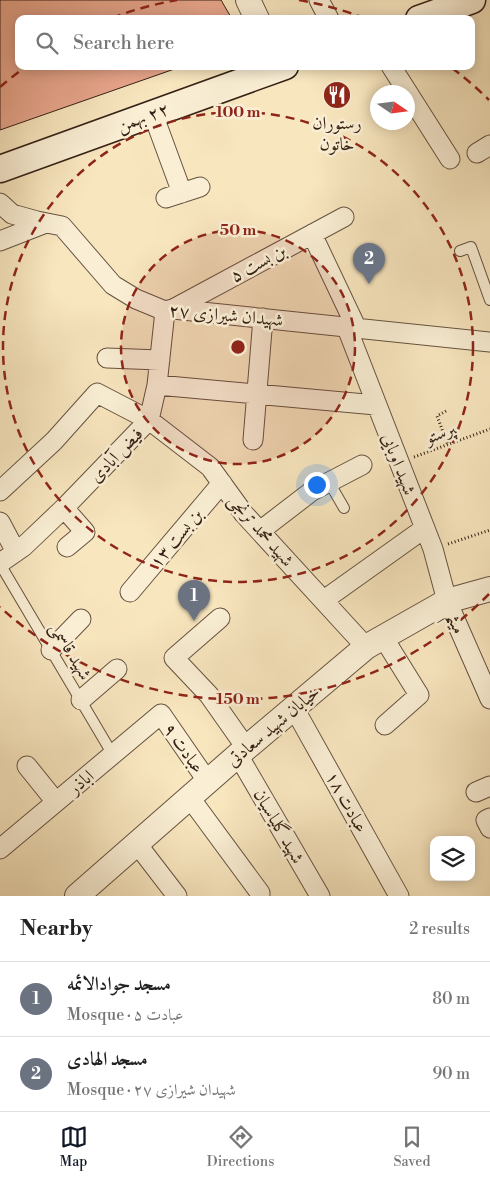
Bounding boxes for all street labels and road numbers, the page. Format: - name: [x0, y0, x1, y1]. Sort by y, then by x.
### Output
- street label: ٢٢ بهمن: [114, 97, 172, 137]
- street label: بن بست ۵: [226, 239, 291, 288]
- street label: شهیدان شیرازی ۲۷: [168, 299, 284, 332]
- street label: ‍‍‍‍‍پرستو: [420, 417, 460, 450]
- street label: فیض آبادی: [84, 423, 148, 488]
- street label: شهید اوبایی: [376, 430, 421, 498]
- street label: شهید محمد ترنجی: [223, 489, 299, 572]
- street label: بن بست ۱۳: [145, 503, 208, 573]
- street label: میثم: [435, 609, 470, 640]
- street label: شهید قاسمی: [44, 618, 97, 684]
- street label: خیابان شهید سعادتی: [222, 681, 325, 772]
- street label: عبادت ۹: [158, 719, 209, 778]
- street label: اباذر: [62, 765, 99, 801]
- street label: عبادت ۱۸: [320, 768, 373, 837]
- street label: شهید گلیاسیان: [248, 785, 309, 868]

